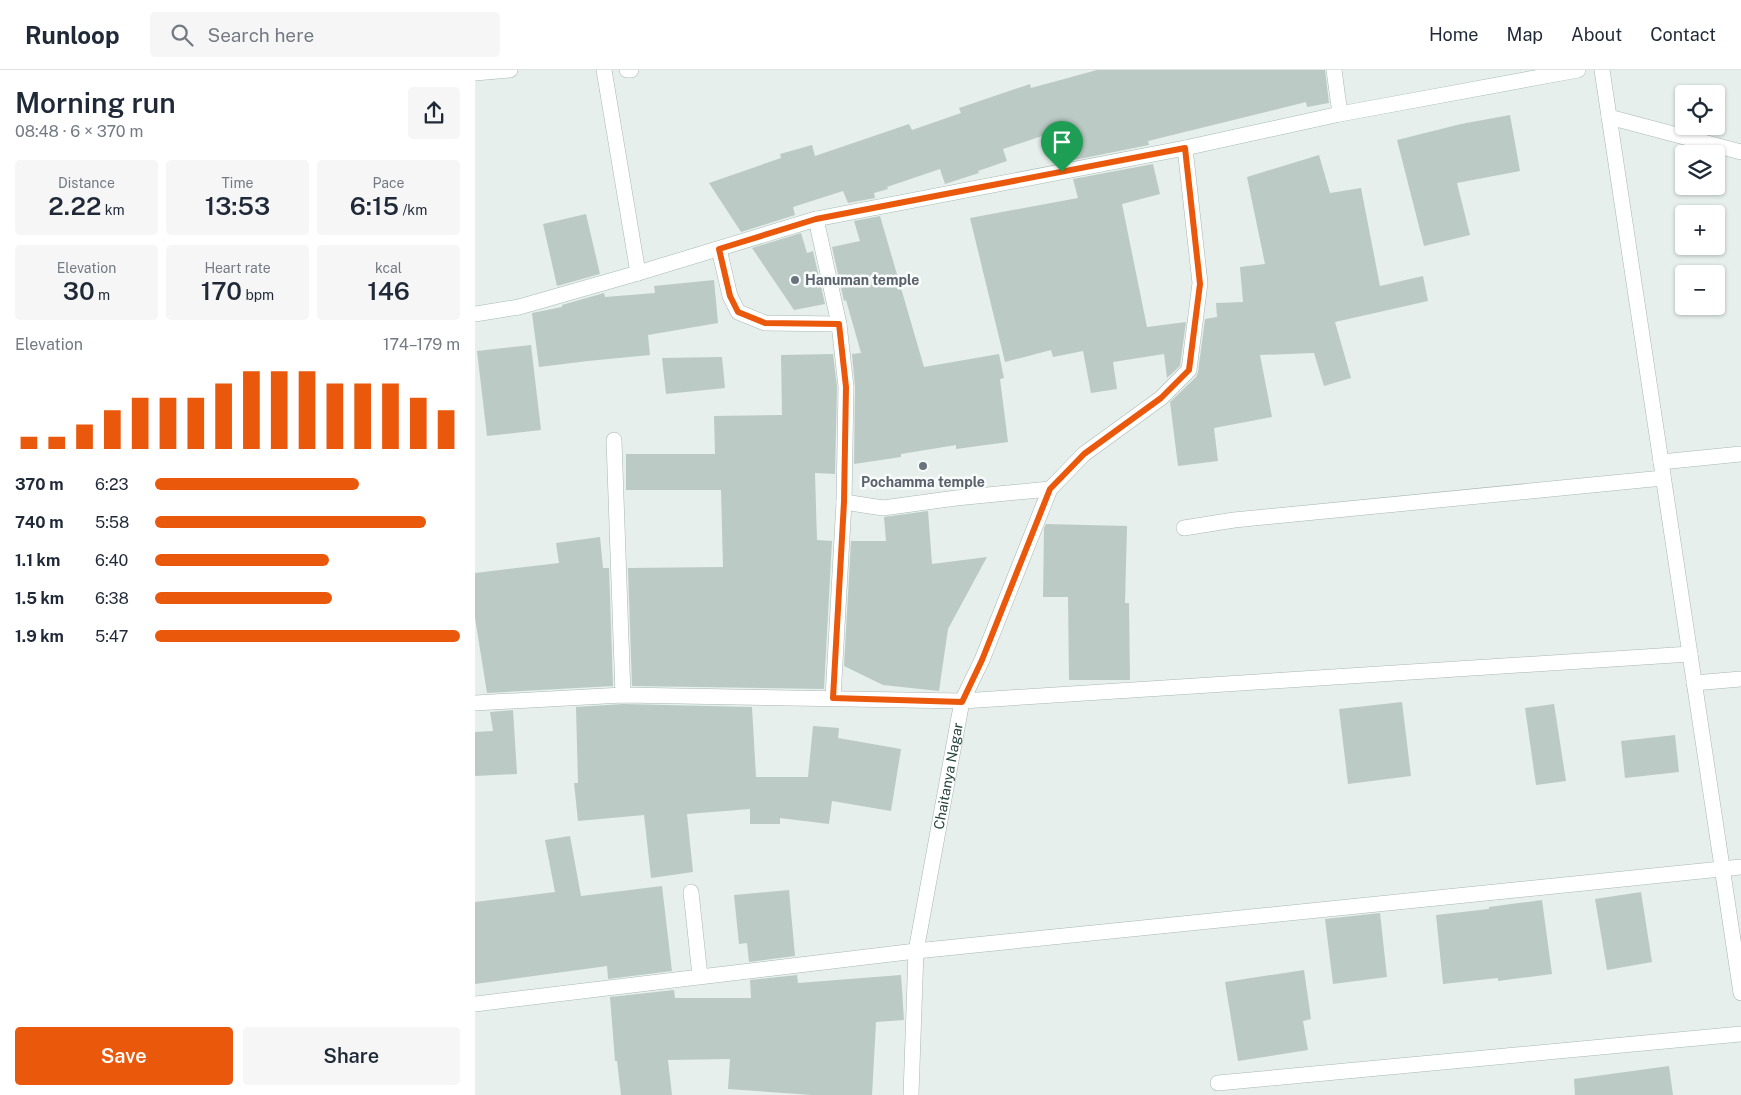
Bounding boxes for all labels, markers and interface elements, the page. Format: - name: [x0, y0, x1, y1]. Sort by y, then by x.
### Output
- search box: [150, 12, 500, 57]
- text: Runloop: [25, 21, 120, 49]
- icon: search: [168, 21, 196, 49]
- text: Search here: [208, 24, 314, 46]
- text: Home: [1429, 24, 1479, 45]
- text: Map: [1507, 24, 1543, 45]
- text: About: [1571, 24, 1622, 45]
- text: Contact: [1650, 24, 1716, 45]
- map controls: [1675, 85, 1725, 315]
- button: locate: [1675, 85, 1725, 135]
- text: Morning run: [15, 86, 176, 119]
- button: share: [408, 87, 460, 139]
- pin: [1041, 121, 1083, 172]
- text: 08:48 · 6 × 370 m: [15, 122, 143, 141]
- icon: arrive: [1048, 128, 1076, 156]
- button: layers: [1675, 145, 1725, 195]
- text: Distance: [58, 175, 115, 191]
- text: Time: [222, 175, 253, 191]
- text: Pace: [372, 175, 405, 191]
- text: 2.22: [48, 191, 101, 221]
- text: 13:53: [205, 191, 270, 221]
- text: 6:15: [350, 191, 399, 221]
- text: km: [101, 202, 125, 218]
- text: /km: [399, 202, 427, 218]
- button: +: [1675, 205, 1725, 255]
- text: Elevation: [57, 260, 116, 276]
- text: Heart rate: [204, 260, 271, 276]
- text: kcal: [375, 260, 402, 276]
- button: −: [1675, 265, 1725, 315]
- place label: Hanuman temple: [805, 272, 919, 288]
- marker: Hanuman temple: [789, 274, 801, 286]
- text: 30: [63, 276, 95, 306]
- text: 170: [201, 276, 242, 306]
- text: 146: [367, 276, 410, 306]
- text: m: [95, 287, 110, 303]
- text: bpm: [242, 287, 274, 303]
- text: Elevation: [15, 335, 83, 354]
- text: 174–179 m: [383, 335, 460, 354]
- marker: Pochamma temple: [917, 460, 929, 472]
- place label: Pochamma temple: [861, 474, 985, 490]
- text: 370 m: [15, 475, 64, 494]
- text: 6:23: [95, 475, 129, 494]
- text: 740 m: [15, 513, 64, 532]
- text: 5:58: [95, 513, 129, 532]
- text: 1.1 km: [15, 551, 60, 570]
- text: 6:40: [95, 551, 128, 570]
- text: 1.5 km: [15, 589, 64, 608]
- text: 6:38: [95, 589, 129, 608]
- text: 1.9 km: [15, 627, 64, 646]
- text: 5:47: [95, 627, 128, 646]
- street label: Chaitanya Nagar: [931, 721, 966, 831]
- button: Save: [15, 1027, 233, 1085]
- button: Share: [243, 1027, 460, 1085]

